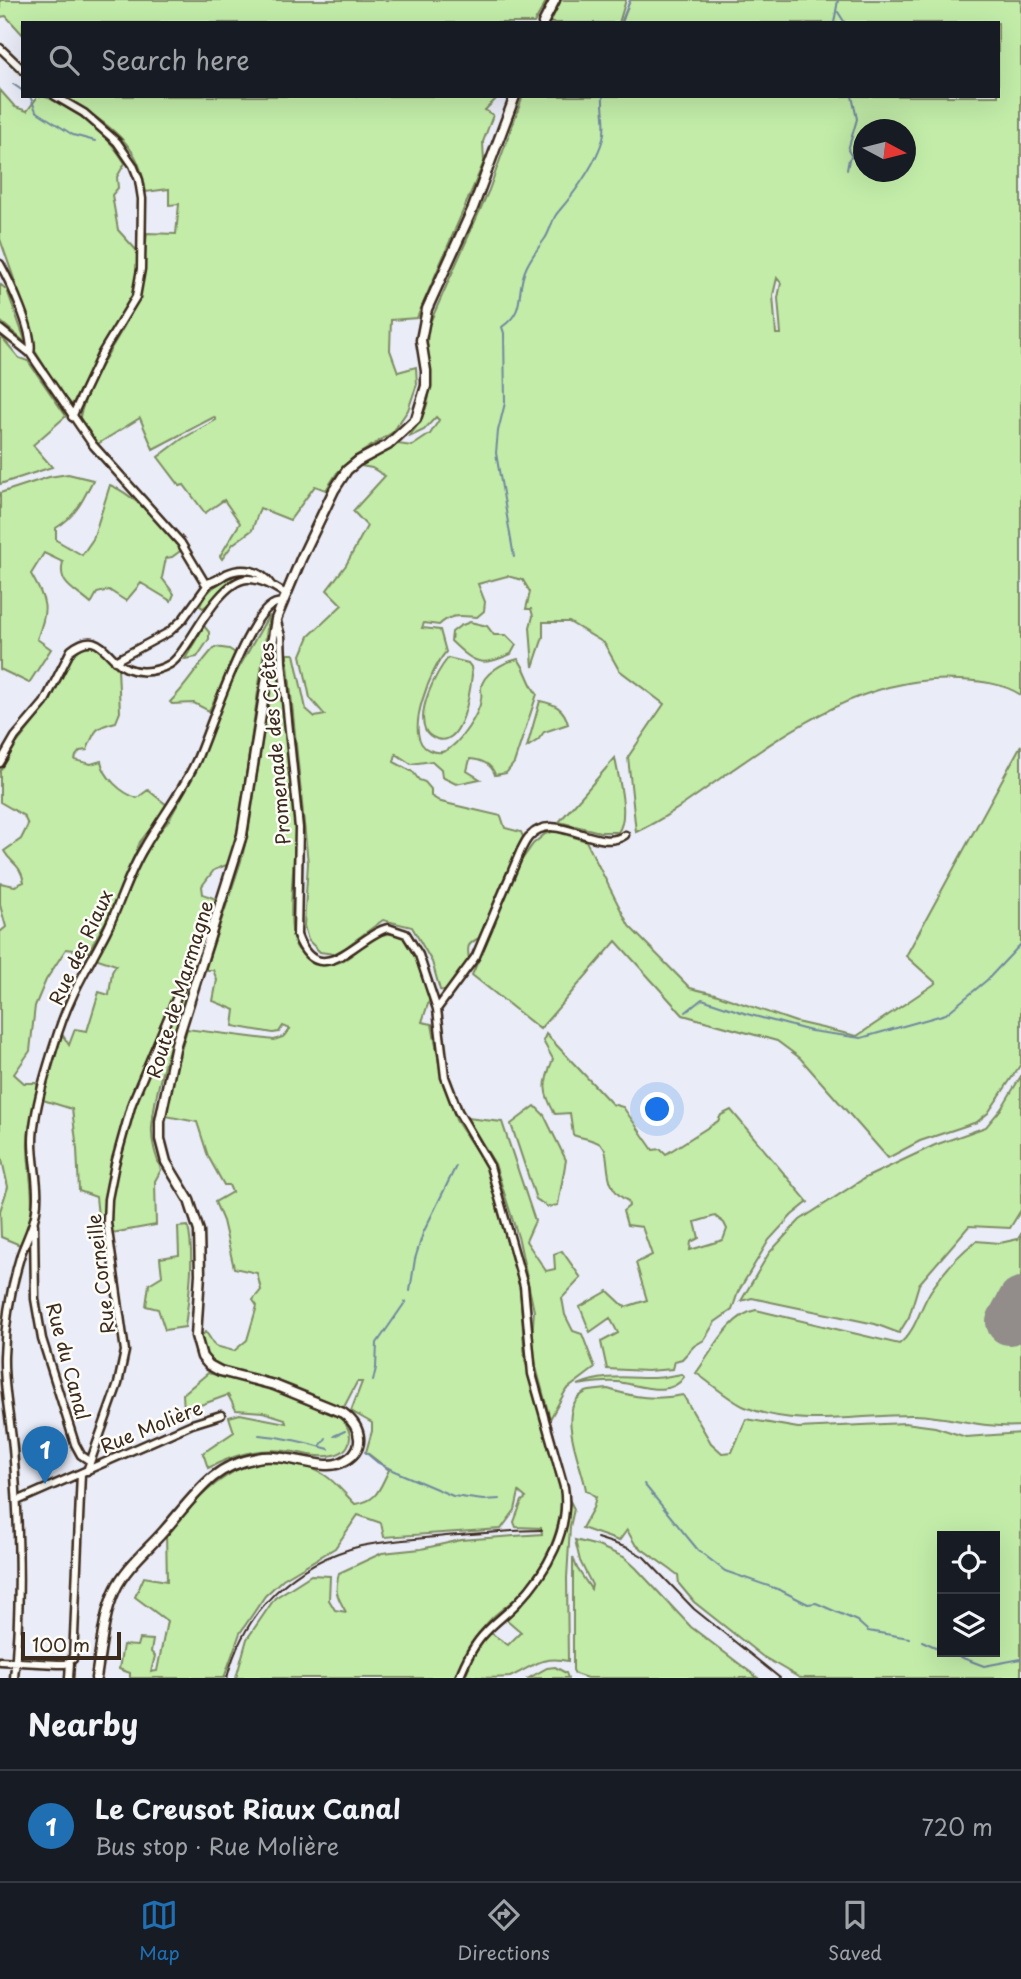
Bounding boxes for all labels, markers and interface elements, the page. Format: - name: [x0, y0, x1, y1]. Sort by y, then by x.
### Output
- search box: [21, 21, 1000, 98]
- text: Search here: [101, 40, 250, 79]
- icon: search: [45, 41, 83, 79]
- north arrow: [853, 119, 916, 182]
- street label: Promenade des Crêtes: [251, 641, 297, 846]
- street label: Rue des Riaux: [41, 885, 119, 1009]
- street label: Route de Marmagne: [139, 896, 219, 1082]
- your location: [640, 1092, 674, 1126]
- street label: Rue Corneille: [79, 1212, 121, 1336]
- street label: Rue du Canal: [40, 1299, 98, 1423]
- street label: Rue Molière: [96, 1393, 206, 1459]
- pin: 1: [22, 1426, 68, 1484]
- map controls: [937, 1531, 1000, 1657]
- button: locate: [937, 1531, 1000, 1594]
- button: layers: [937, 1594, 1000, 1657]
- scale bar: [21, 1629, 121, 1661]
- text: 100 m: [32, 1630, 90, 1658]
- text: Nearby: [28, 1701, 138, 1746]
- text: Le Creusot Riaux Canal: [95, 1789, 401, 1828]
- text: 1: [46, 1809, 57, 1844]
- text: 720 m: [921, 1809, 993, 1844]
- text: Bus stop · Rue Molière: [95, 1828, 339, 1863]
- tab: Map: [139, 1896, 180, 1966]
- tab: Directions: [458, 1896, 550, 1966]
- tab: Saved: [828, 1896, 882, 1966]

